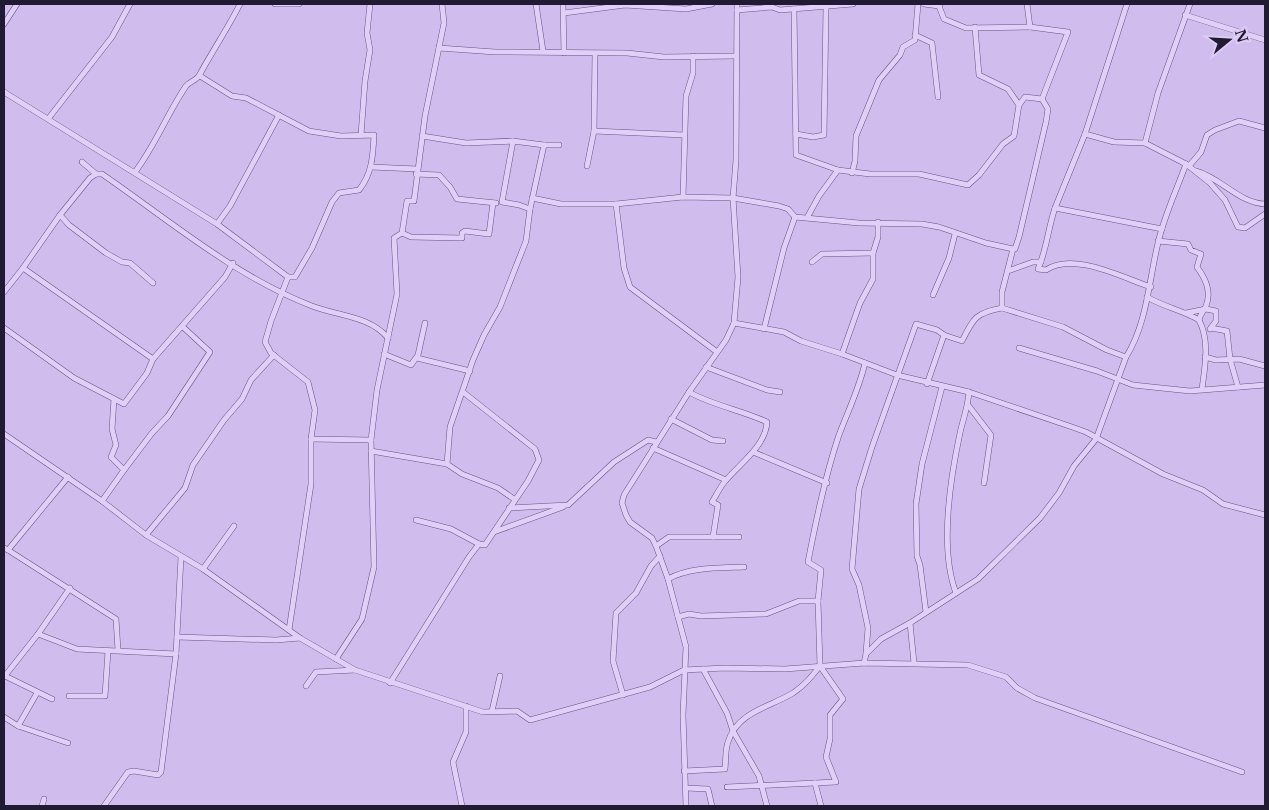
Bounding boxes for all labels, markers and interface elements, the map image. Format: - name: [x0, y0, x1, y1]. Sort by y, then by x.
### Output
- north arrow: [1204, 15, 1254, 65]
- text: N: [1231, 27, 1252, 45]

